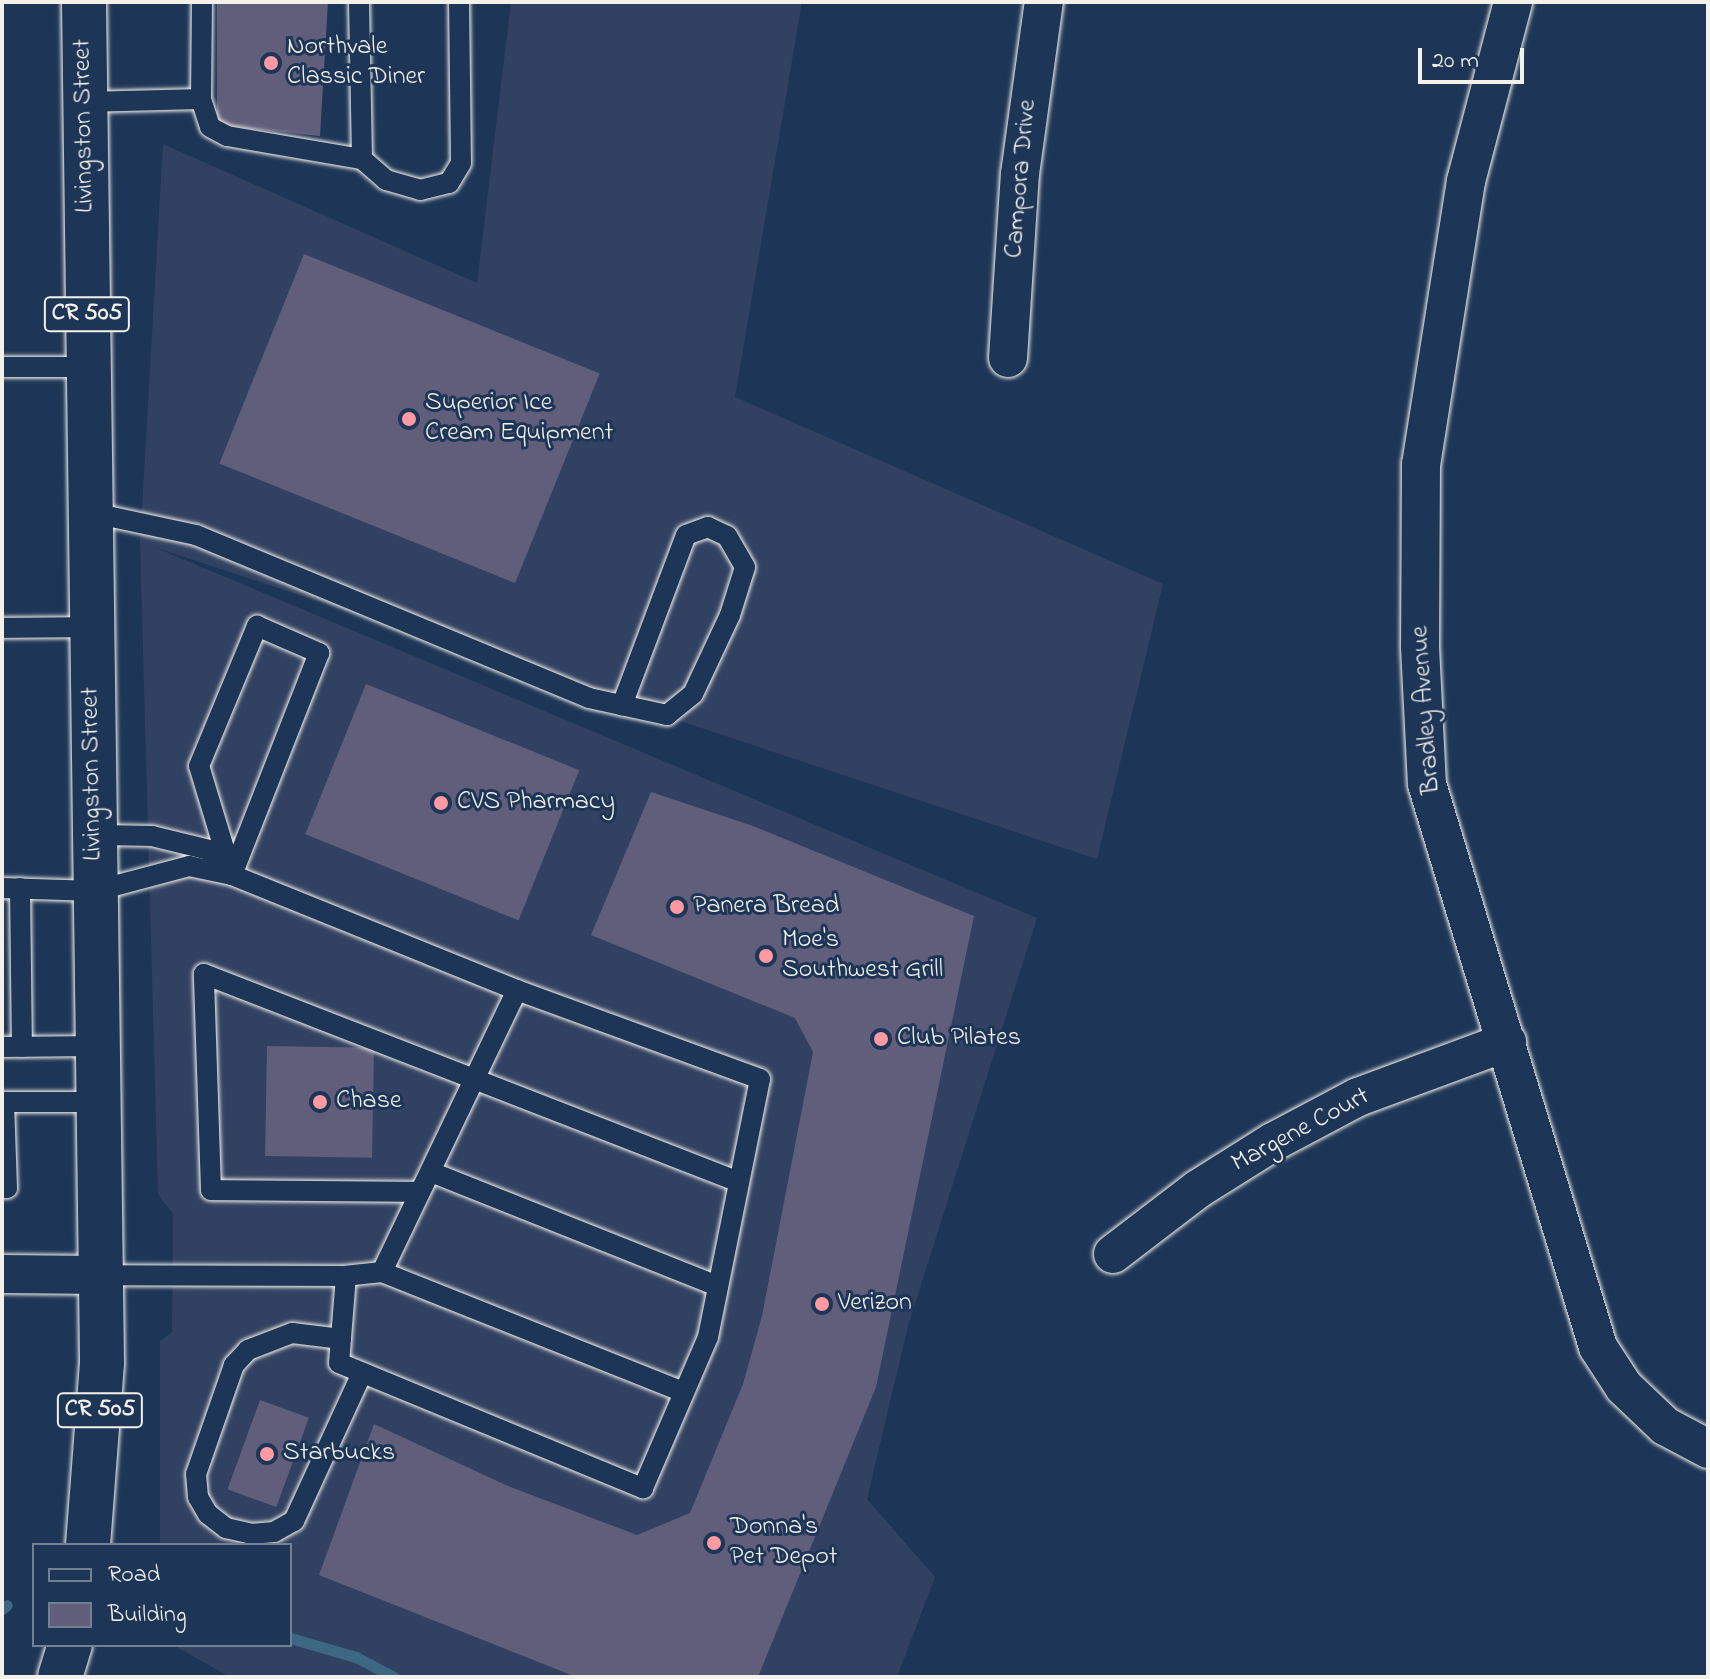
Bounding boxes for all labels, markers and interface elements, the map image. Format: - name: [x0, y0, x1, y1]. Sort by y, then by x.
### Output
- place label: Northvale Classic Diner: [287, 32, 425, 94]
- scale bar: [1422, 32, 1528, 82]
- street label: Livingston Street: [68, 39, 102, 213]
- text: 20 m: [1432, 44, 1479, 79]
- marker: Northvale Classic Diner: [262, 54, 280, 72]
- street label: Campora Drive: [1000, 98, 1044, 260]
- road number: CR 505: [43, 294, 131, 334]
- place label: Superior Ice Cream Equipment: [425, 388, 613, 450]
- marker: Superior Ice Cream Equipment: [400, 410, 418, 428]
- street label: Bradley Avenue: [1406, 625, 1448, 795]
- street label: Livingston Street: [76, 687, 110, 861]
- place label: CVS Pharmacy: [457, 787, 615, 819]
- marker: CVS Pharmacy: [432, 794, 450, 812]
- place label: Panera Bread: [693, 891, 839, 923]
- marker: Panera Bread: [668, 898, 686, 916]
- place label: Moe's Southwest Grill: [782, 925, 943, 986]
- marker: Moe's Southwest Grill: [757, 947, 775, 965]
- place label: Club Pilates: [897, 1023, 1021, 1055]
- marker: Club Pilates: [872, 1030, 890, 1048]
- street label: Margene Court: [1227, 1082, 1375, 1180]
- place label: Chase: [336, 1086, 402, 1118]
- marker: Chase: [311, 1093, 329, 1111]
- place label: Verizon: [838, 1288, 912, 1320]
- marker: Verizon: [813, 1295, 831, 1313]
- road number: CR 505: [56, 1390, 144, 1430]
- place label: Starbucks: [283, 1438, 395, 1470]
- marker: Starbucks: [258, 1445, 276, 1463]
- place label: Donna's Pet Depot: [730, 1512, 838, 1574]
- marker: Donna's Pet Depot: [705, 1534, 723, 1552]
- legend: [32, 1543, 292, 1647]
- text: Road: [108, 1558, 160, 1593]
- text: Building: [108, 1598, 187, 1633]

